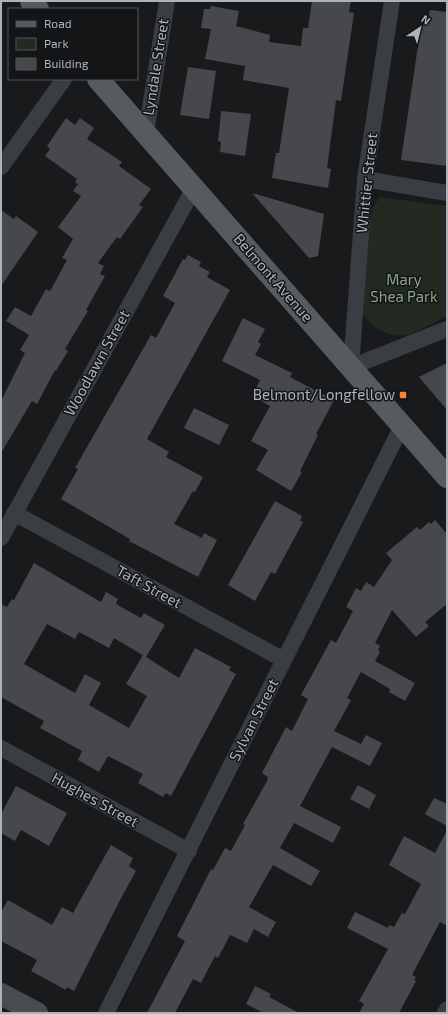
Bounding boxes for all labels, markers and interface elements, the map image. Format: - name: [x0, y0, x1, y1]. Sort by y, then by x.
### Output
- legend: [8, 8, 138, 80]
- north arrow: [400, 8, 440, 48]
- text: N: [419, 12, 433, 27]
- text: Road: [44, 16, 72, 30]
- street label: Lyndale Street: [138, 17, 172, 117]
- text: Park: [44, 36, 69, 50]
- text: Building: [44, 56, 89, 70]
- street label: Whittier Street: [352, 132, 380, 234]
- street label: Belmont Avenue: [230, 229, 317, 325]
- park label: Mary Shea Park: [370, 270, 438, 305]
- street label: Woodlawn Street: [60, 306, 133, 419]
- place label: Belmont/Longfellow: [253, 385, 395, 403]
- marker: Belmont/Longfellow: [398, 390, 408, 400]
- street label: Taft Street: [114, 561, 186, 612]
- street label: Sylvan Street: [225, 675, 282, 764]
- street label: Hughes Street: [49, 768, 142, 830]

